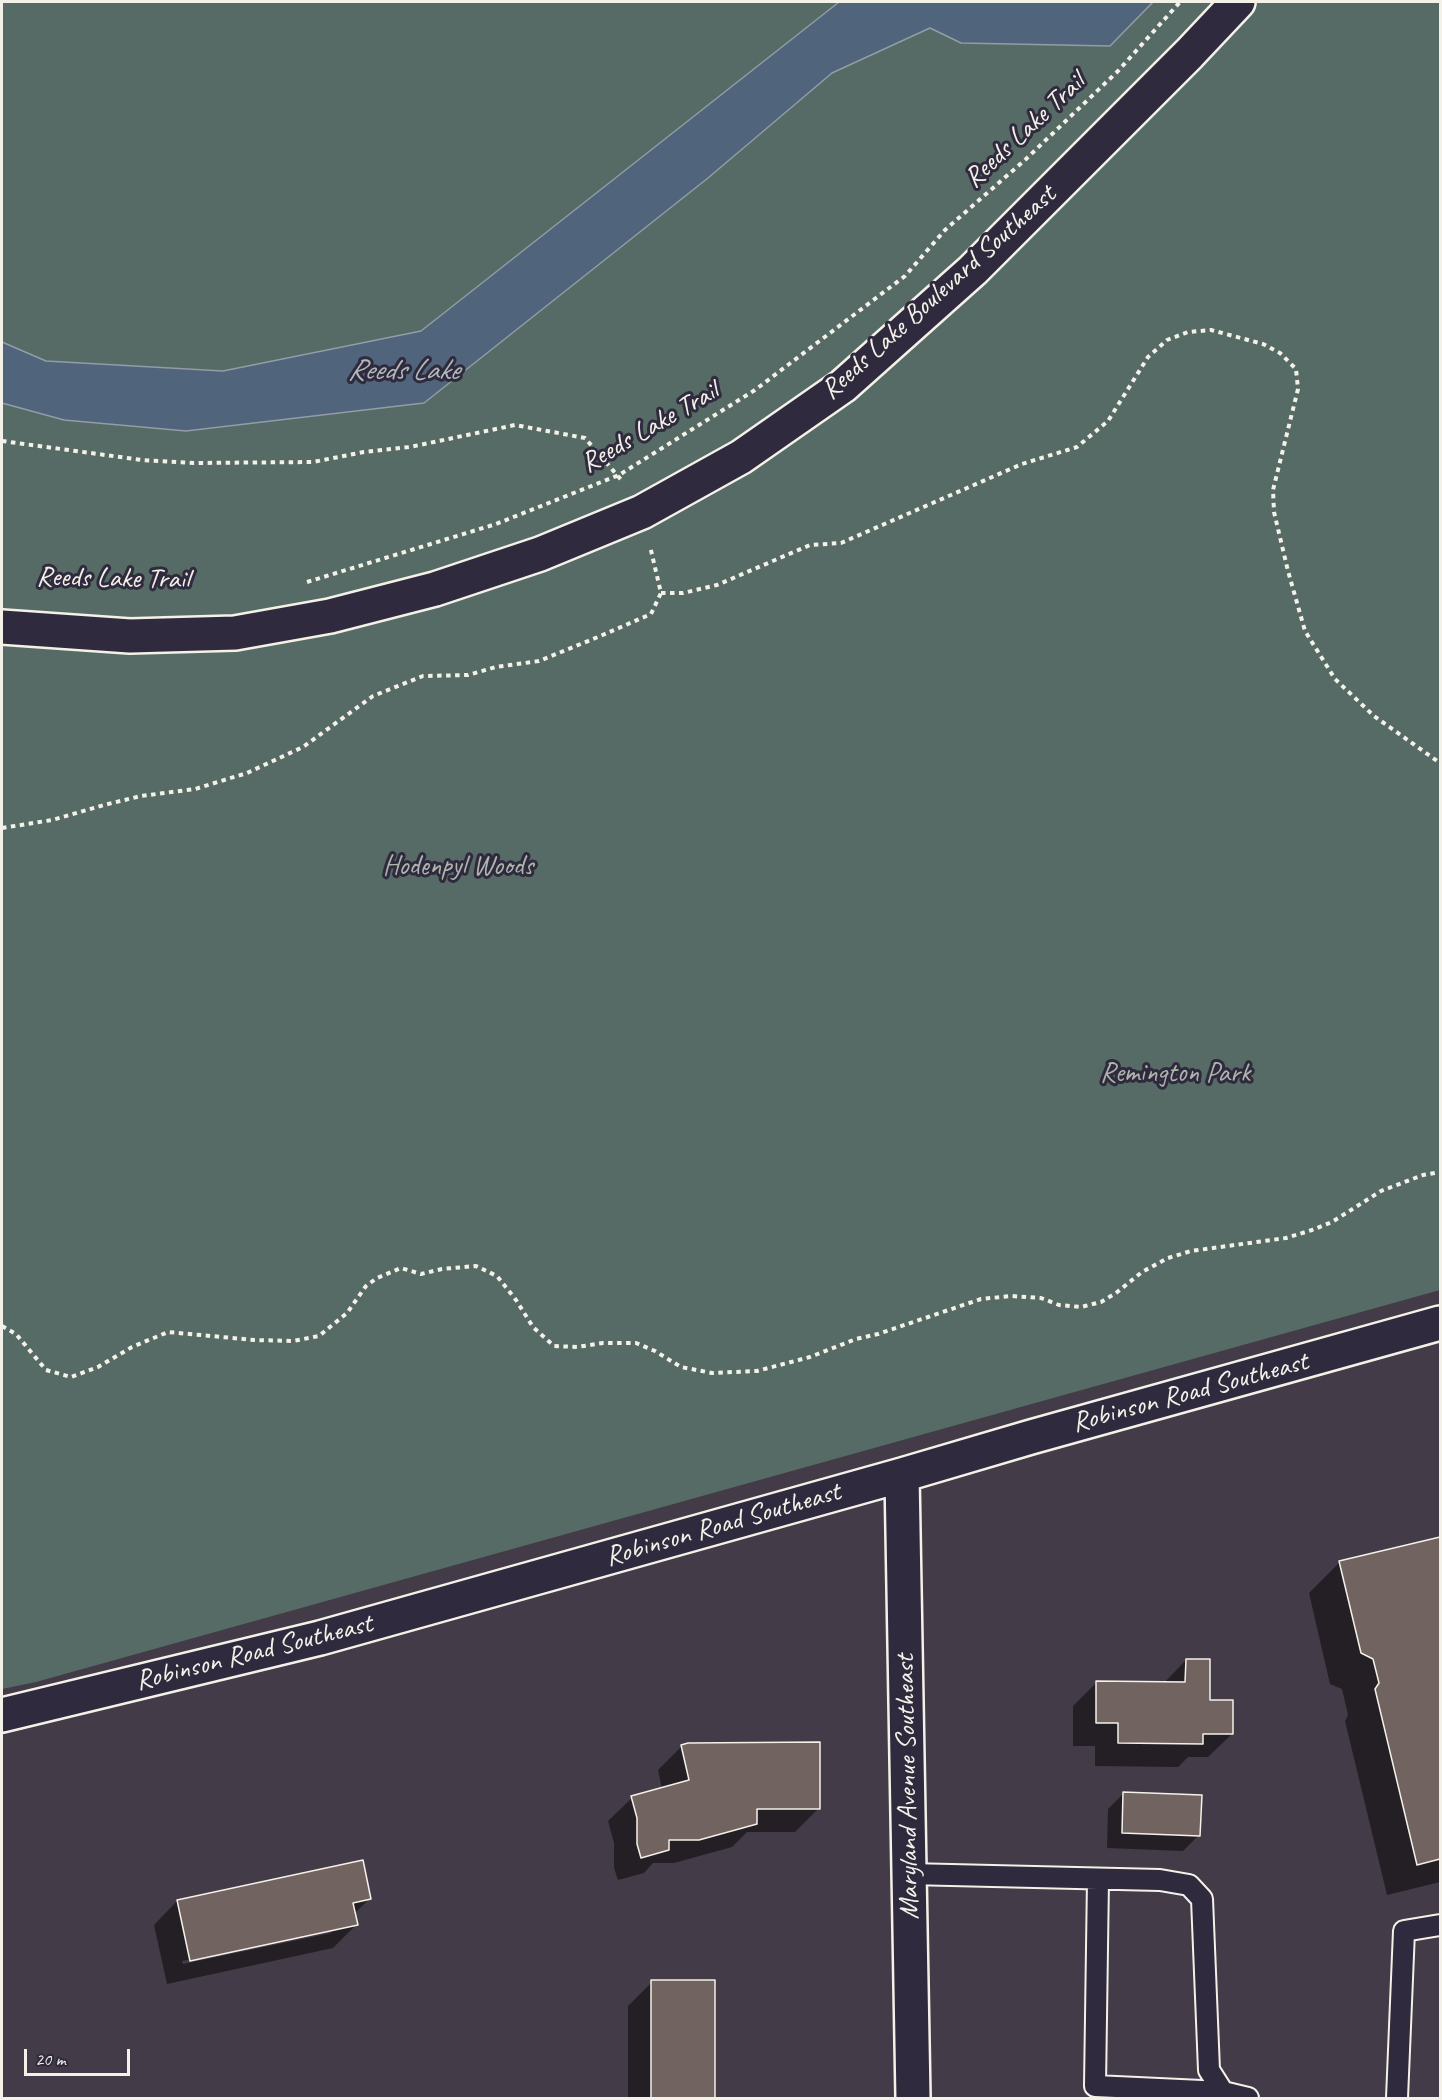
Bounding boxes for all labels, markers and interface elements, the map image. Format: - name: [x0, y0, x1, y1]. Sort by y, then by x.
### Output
- street label: Reeds Lake Trail: [957, 66, 1093, 196]
- street label: Reeds Lake Boulevard Southeast: [815, 179, 1063, 407]
- water label: Reeds Lake: [347, 353, 459, 389]
- street label: Reeds Lake Trail: [575, 375, 725, 481]
- street label: Reeds Lake Trail: [36, 561, 190, 597]
- park label: Hodenpyl Woods: [383, 850, 533, 884]
- park label: Remington Park: [1100, 1057, 1250, 1091]
- street label: Robinson Road Southeast: [1068, 1345, 1312, 1441]
- street label: Robinson Road Southeast: [602, 1475, 844, 1575]
- street label: Robinson Road Southeast: [132, 1607, 376, 1699]
- street label: Maryland Avenue Southeast: [889, 1654, 927, 1920]
- scale bar: [27, 2037, 134, 2075]
- text: 20 m: [35, 2048, 66, 2070]

